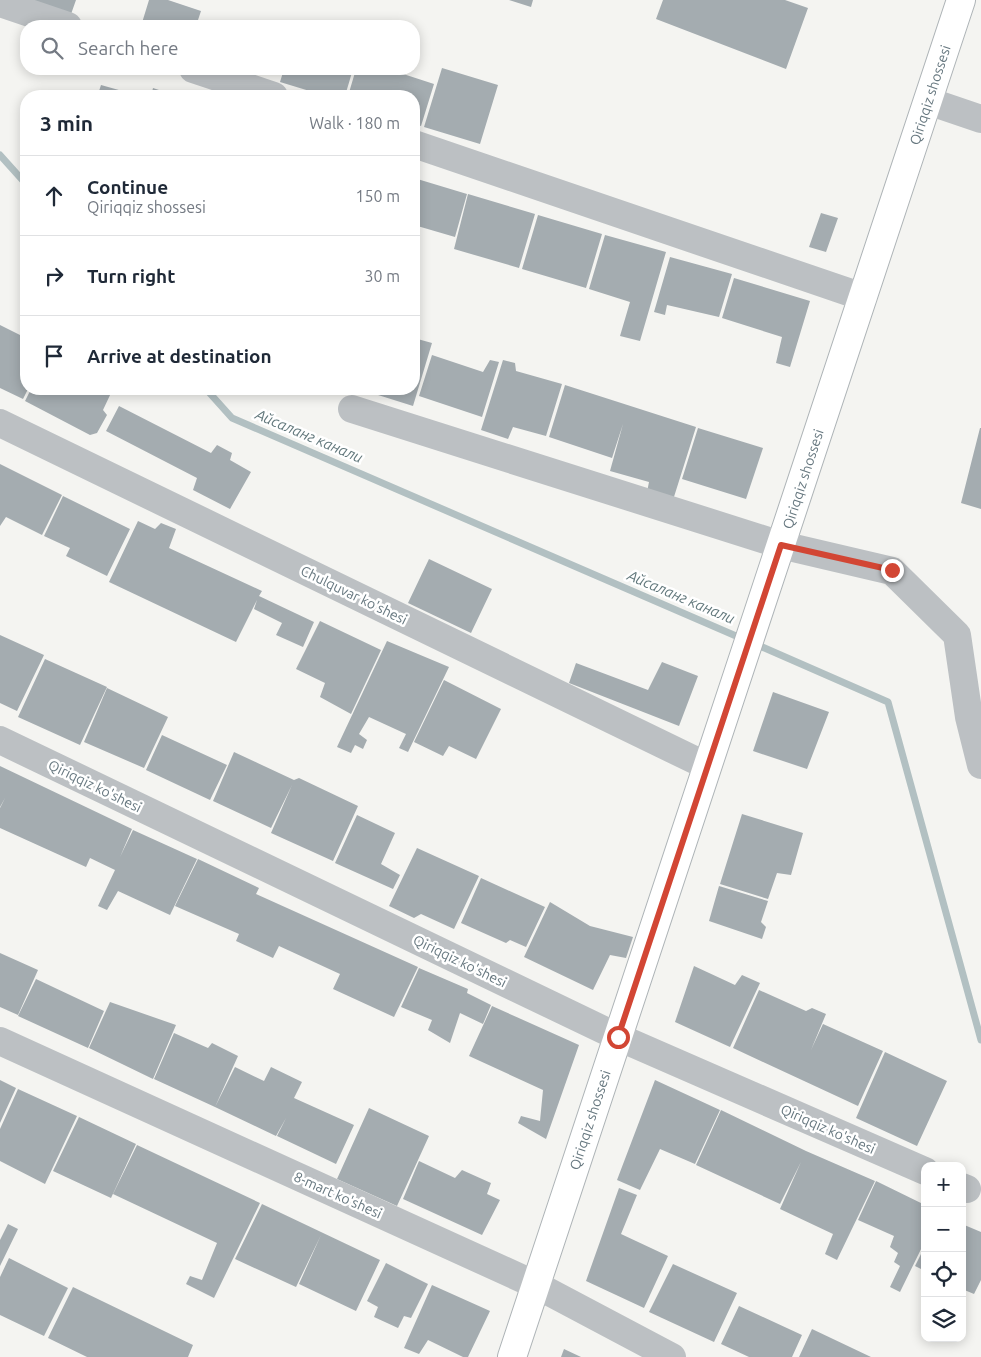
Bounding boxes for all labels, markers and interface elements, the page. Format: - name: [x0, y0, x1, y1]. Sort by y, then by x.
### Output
- search box: [20, 20, 420, 75]
- icon: search: [38, 34, 66, 62]
- text: Search here: [78, 37, 178, 59]
- street label: Qiriqqiz shossesi: [906, 43, 954, 147]
- text: 3 min: [40, 111, 93, 135]
- text: Walk · 180 m: [309, 114, 400, 132]
- text: Continue: [87, 176, 168, 198]
- icon: ahead: [40, 182, 68, 210]
- text: 150 m: [355, 187, 400, 205]
- text: Qiriqqiz shossesi: [87, 198, 206, 216]
- icon: right: [40, 262, 68, 290]
- text: Turn right: [87, 265, 175, 287]
- text: 30 m: [364, 267, 400, 285]
- icon: arrive: [40, 342, 68, 370]
- text: Arrive at destination: [87, 345, 272, 367]
- water label: Айсаланг канали: [252, 405, 365, 466]
- street label: Qiriqqiz shossesi: [779, 427, 827, 531]
- route end: [881, 559, 904, 582]
- street label: Chulquvar ko'shesi: [298, 562, 410, 628]
- water label: Айсаланг канали: [624, 566, 737, 627]
- street label: Qiriqqiz ko'shesi: [46, 757, 144, 815]
- street label: Qiriqqiz ko'shesi: [411, 932, 509, 990]
- route start: [607, 1026, 630, 1049]
- street label: Qiriqqiz shossesi: [566, 1068, 614, 1172]
- street label: Qiriqqiz ko'shesi: [778, 1101, 878, 1157]
- map controls: [921, 1162, 966, 1342]
- button: +: [921, 1162, 966, 1207]
- street label: 8-mart ko'shesi: [292, 1168, 384, 1222]
- button: −: [921, 1207, 966, 1252]
- button: locate: [921, 1252, 966, 1297]
- button: layers: [921, 1297, 966, 1342]

